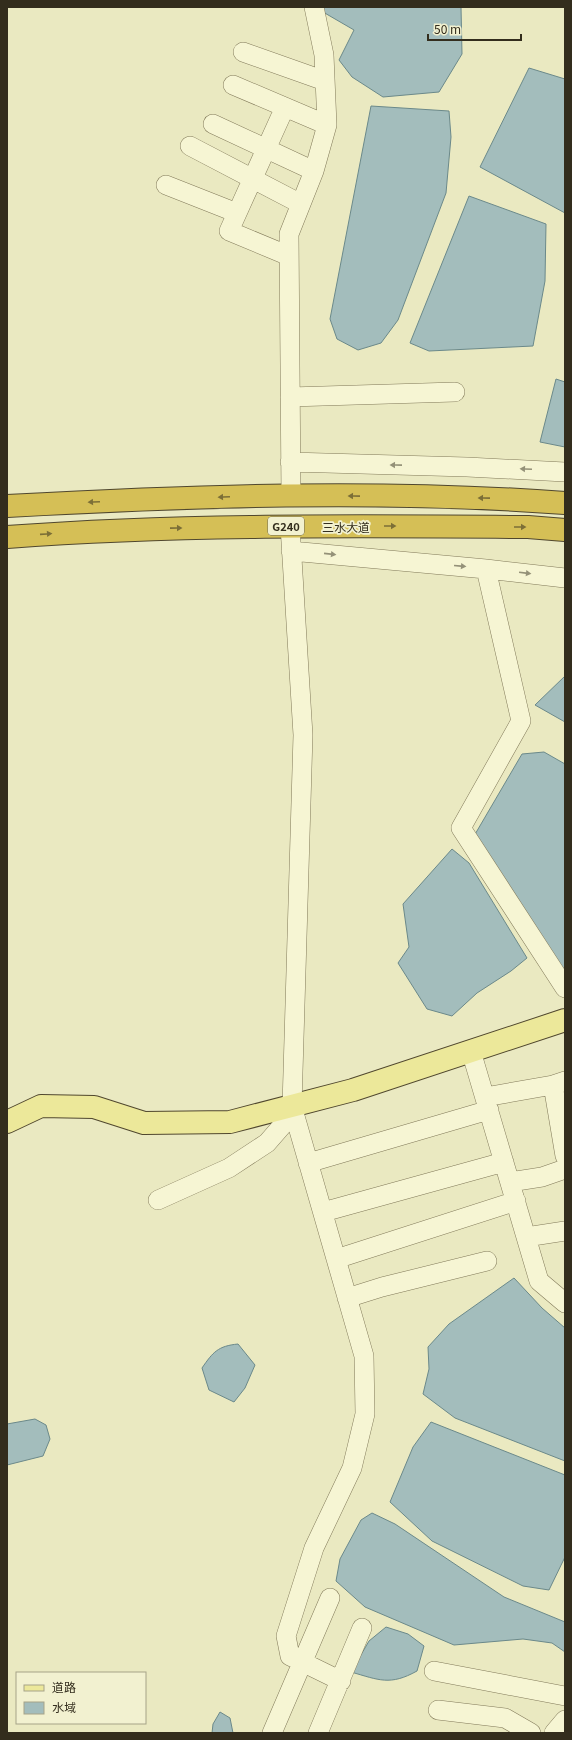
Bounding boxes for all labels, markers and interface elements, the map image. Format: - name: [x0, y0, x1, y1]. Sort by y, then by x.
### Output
- scale bar: [428, 16, 521, 42]
- text: 50 m: [434, 20, 461, 37]
- one-way arrow: [389, 462, 402, 468]
- one-way arrow: [520, 466, 532, 473]
- one-way arrow: [347, 493, 360, 499]
- one-way arrow: [218, 494, 230, 501]
- one-way arrow: [477, 495, 490, 501]
- one-way arrow: [88, 498, 100, 505]
- road number: G240: [268, 517, 304, 535]
- street label: 三水大道: [322, 518, 370, 535]
- one-way arrow: [384, 523, 397, 529]
- one-way arrow: [514, 524, 527, 530]
- one-way arrow: [170, 525, 183, 531]
- one-way arrow: [40, 530, 52, 537]
- one-way arrow: [324, 551, 336, 558]
- one-way arrow: [454, 563, 466, 570]
- one-way arrow: [519, 570, 531, 576]
- legend: [16, 1672, 146, 1724]
- text: 道路: [52, 1678, 76, 1695]
- text: 水域: [52, 1698, 76, 1715]

